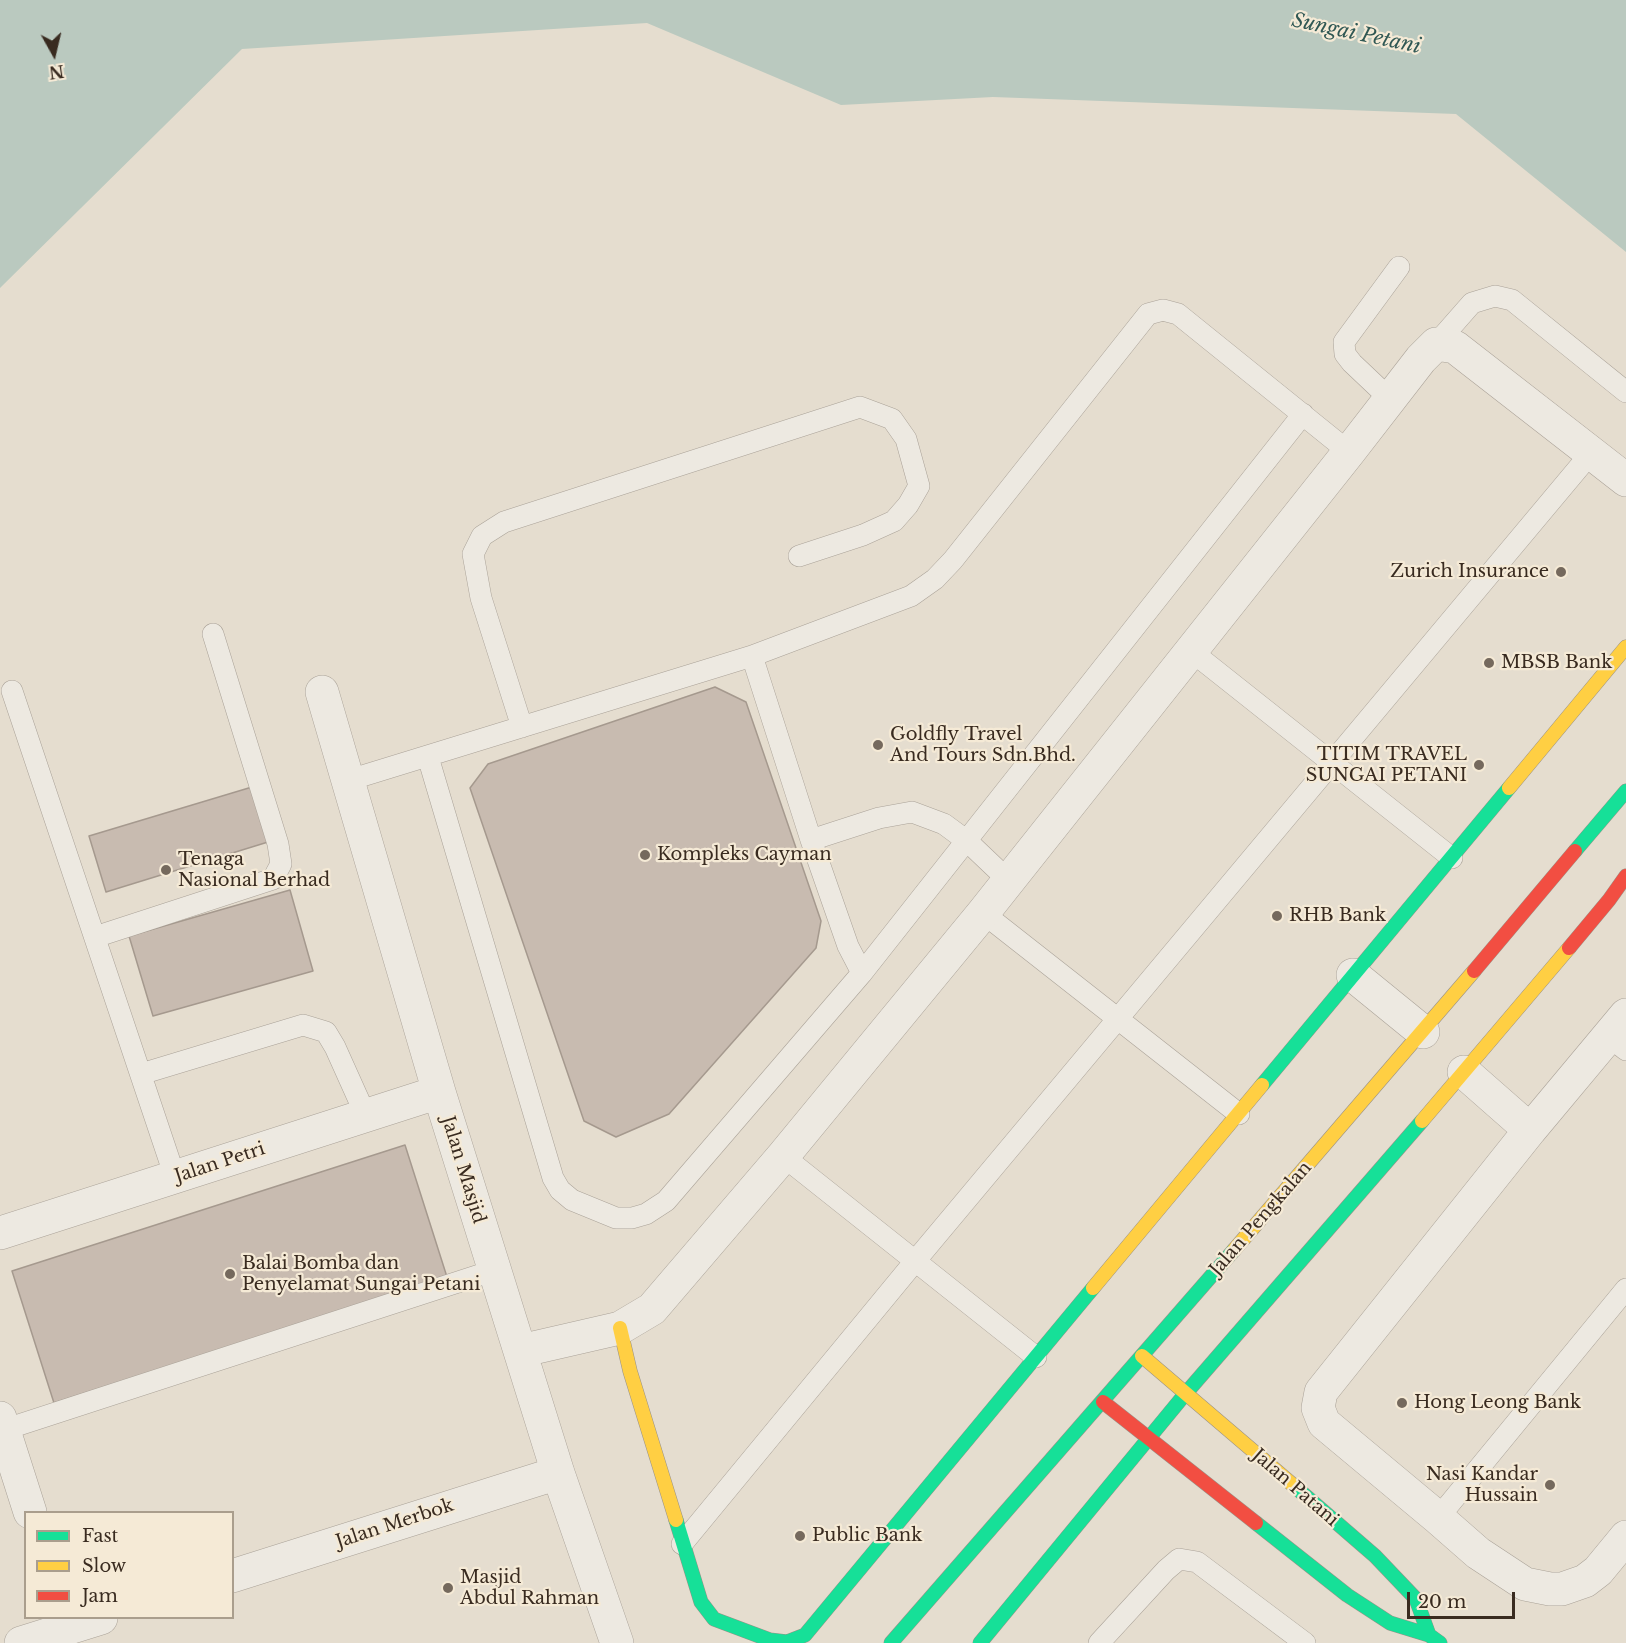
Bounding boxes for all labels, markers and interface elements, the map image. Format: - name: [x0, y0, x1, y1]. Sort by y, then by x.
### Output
- water label: Sungai Petani: [1289, 9, 1423, 59]
- north arrow: [24, 24, 84, 84]
- text: N: [48, 61, 65, 83]
- place label: Zurich Insurance: [1390, 561, 1549, 583]
- marker: Zurich Insurance: [1554, 565, 1568, 579]
- place label: MBSB Bank: [1501, 652, 1612, 674]
- marker: MBSB Bank: [1482, 656, 1496, 670]
- place label: Goldfly Travel And Tours Sdn.Bhd.: [890, 724, 1076, 766]
- marker: Goldfly Travel And Tours Sdn.Bhd.: [871, 738, 885, 752]
- place label: TITIM TRAVEL SUNGAI PETANI: [1306, 744, 1467, 786]
- marker: TITIM TRAVEL SUNGAI PETANI: [1472, 758, 1486, 772]
- place label: Kompleks Cayman: [657, 844, 832, 866]
- marker: Kompleks Cayman: [638, 848, 652, 862]
- place label: Tenaga Nasional Berhad: [178, 849, 330, 892]
- marker: Tenaga Nasional Berhad: [159, 863, 173, 877]
- place label: RHB Bank: [1289, 905, 1386, 927]
- marker: RHB Bank: [1270, 909, 1284, 923]
- street label: Jalan Masjid: [436, 1114, 490, 1226]
- street label: Jalan Petri: [172, 1138, 268, 1188]
- street label: Jalan Pengkalan: [1205, 1157, 1317, 1281]
- place label: Balai Bomba dan Penyelamat Sungai Petani: [242, 1253, 480, 1296]
- marker: Balai Bomba dan Penyelamat Sungai Petani: [223, 1267, 237, 1281]
- place label: Hong Leong Bank: [1414, 1392, 1581, 1414]
- marker: Hong Leong Bank: [1395, 1396, 1409, 1410]
- street label: Jalan Patani: [1247, 1445, 1343, 1531]
- place label: Nasi Kandar Hussain: [1426, 1464, 1538, 1506]
- marker: Nasi Kandar Hussain: [1543, 1478, 1557, 1492]
- street label: Jalan Merbok: [333, 1495, 457, 1553]
- legend: [24, 1511, 234, 1619]
- text: Fast: [82, 1525, 118, 1547]
- place label: Public Bank: [812, 1525, 922, 1547]
- marker: Public Bank: [793, 1529, 807, 1543]
- text: Slow: [82, 1555, 126, 1577]
- place label: Masjid Abdul Rahman: [460, 1567, 599, 1610]
- scale bar: [1410, 1580, 1518, 1618]
- marker: Masjid Abdul Rahman: [441, 1581, 455, 1595]
- text: Jam: [82, 1585, 118, 1607]
- text: 20 m: [1418, 1591, 1466, 1613]

